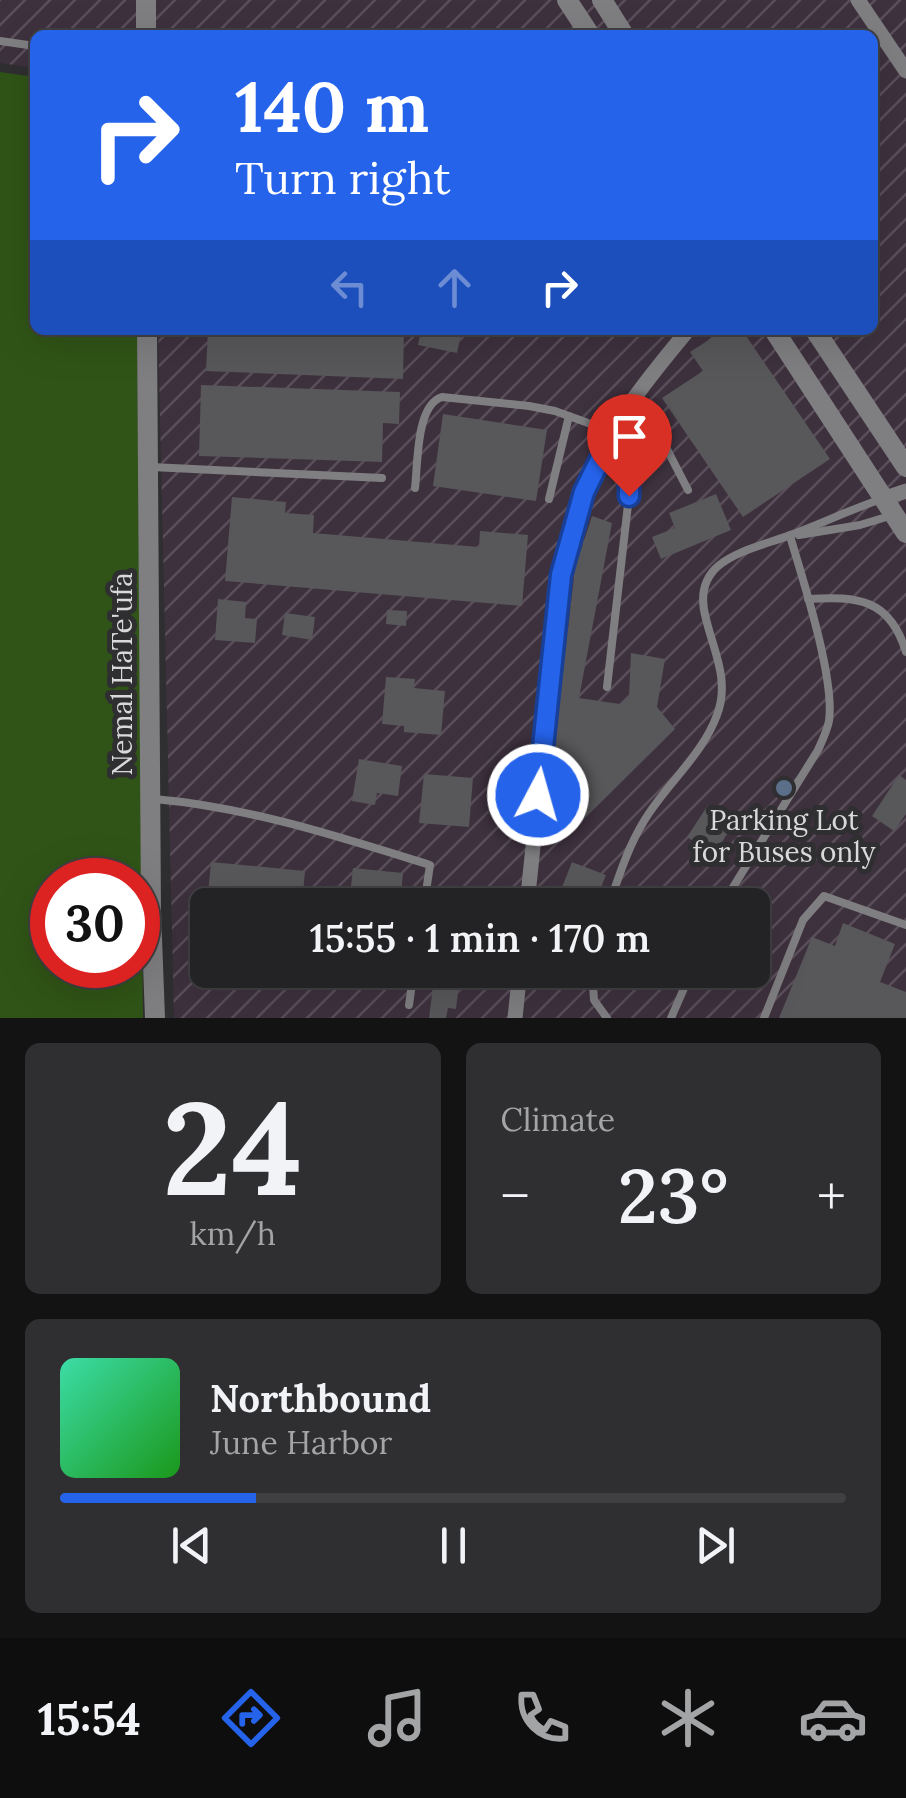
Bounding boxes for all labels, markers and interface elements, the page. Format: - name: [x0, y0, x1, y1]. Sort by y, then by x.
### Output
- text: 140 m: [235, 62, 429, 151]
- icon: right: [70, 70, 200, 200]
- text: Turn right: [235, 149, 451, 206]
- icon: left: [322, 260, 377, 315]
- icon: ahead: [427, 260, 482, 315]
- icon: right: [532, 260, 587, 315]
- pin: [587, 394, 672, 497]
- icon: arrive: [602, 409, 657, 464]
- street label: Nemal HaTe'ufa: [104, 572, 140, 776]
- position arrow: [486, 743, 590, 847]
- marker: Parking Lot for Buses only: [773, 777, 795, 799]
- place label: Parking Lot for Buses only: [692, 802, 876, 870]
- speed limit sign: 30: [30, 858, 160, 988]
- text: 15:55 · 1 min · 170 m: [310, 914, 650, 962]
- text: 24: [163, 1064, 303, 1231]
- text: Climate: [501, 1099, 615, 1140]
- text: 23°: [618, 1148, 729, 1244]
- text: −: [501, 1161, 530, 1231]
- text: +: [817, 1161, 846, 1231]
- text: km/h: [190, 1213, 276, 1254]
- text: Northbound: [210, 1374, 431, 1422]
- text: June Harbor: [210, 1422, 392, 1463]
- icon: previous: [164, 1518, 219, 1573]
- icon: pause: [426, 1518, 481, 1573]
- icon: next: [688, 1518, 743, 1573]
- icon: directions: [216, 1683, 286, 1753]
- icon: music: [362, 1683, 432, 1753]
- icon: phone: [507, 1683, 577, 1753]
- icon: climate: [653, 1683, 723, 1753]
- icon: car: [798, 1683, 868, 1753]
- text: 15:54: [38, 1690, 141, 1747]

